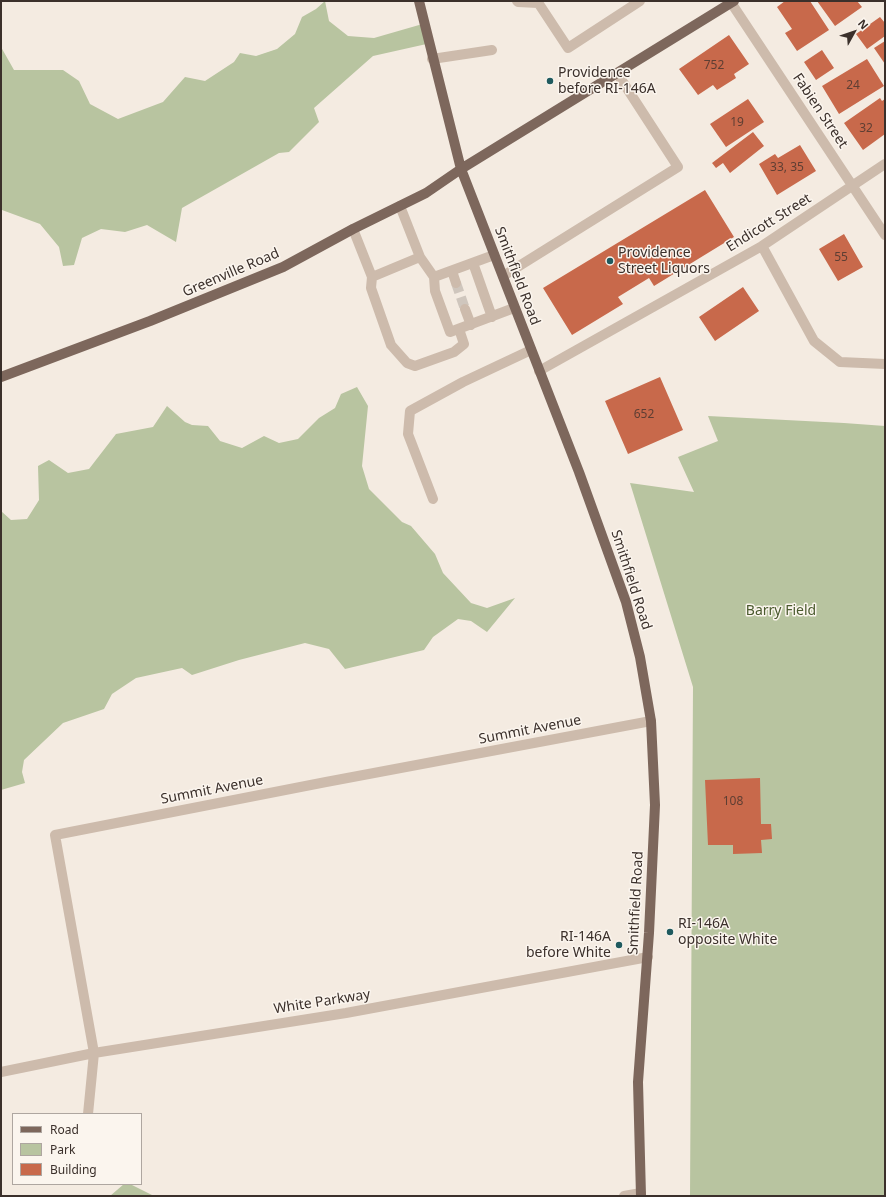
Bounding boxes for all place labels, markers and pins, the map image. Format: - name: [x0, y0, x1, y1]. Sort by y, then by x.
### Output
- place label: Providence before RI-146A: [558, 65, 656, 98]
- marker: Providence before RI-146A: [545, 76, 555, 86]
- place label: Providence Street Liquors: [618, 245, 710, 278]
- marker: Providence Street Liquors: [605, 256, 615, 266]
- place label: RI-146A opposite White: [678, 916, 777, 948]
- marker: RI-146A opposite White: [665, 927, 675, 937]
- place label: RI-146A before White: [526, 929, 611, 962]
- marker: RI-146A before White: [614, 940, 624, 950]

